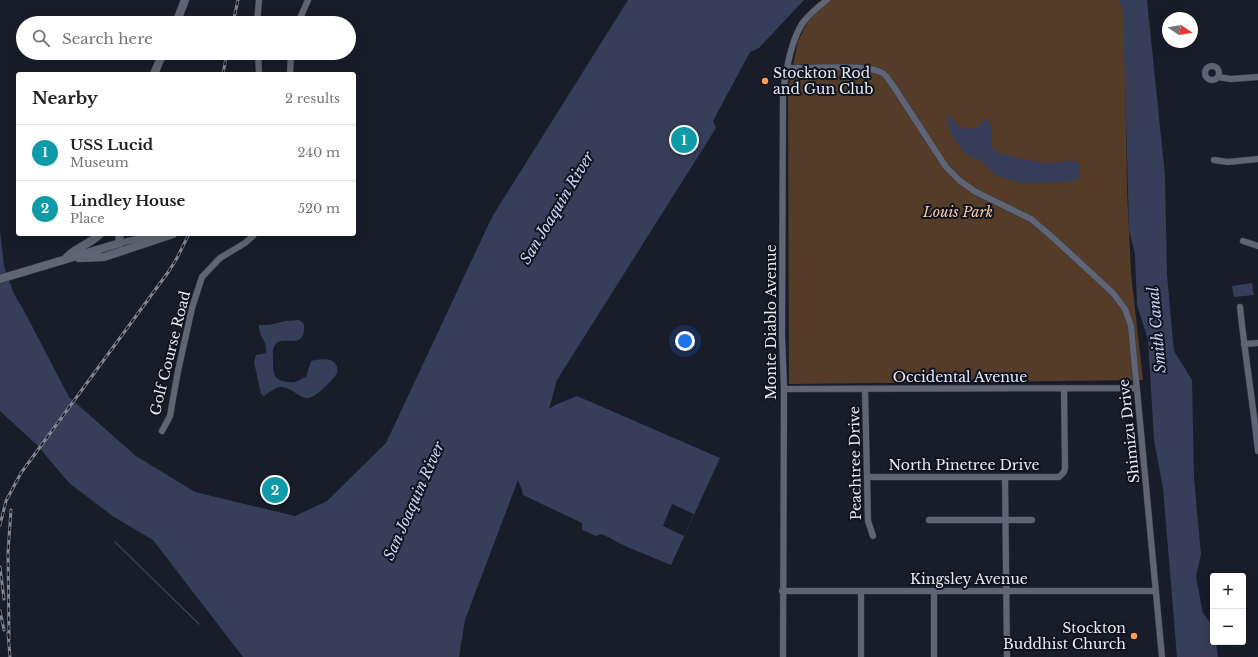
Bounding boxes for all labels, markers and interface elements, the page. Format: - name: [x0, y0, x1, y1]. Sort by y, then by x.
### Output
- north arrow: [1162, 12, 1198, 48]
- search box: [16, 16, 356, 60]
- icon: search: [30, 27, 52, 49]
- text: Search here: [62, 29, 153, 48]
- place label: Stockton Rod and Gun Club: [773, 64, 873, 98]
- marker: Stockton Rod and Gun Club: [760, 76, 770, 86]
- text: Nearby: [32, 88, 98, 109]
- text: 2 results: [285, 90, 340, 107]
- pin: 1: [671, 125, 697, 155]
- text: USS Lucid: [70, 135, 153, 154]
- text: 1: [42, 144, 48, 161]
- text: 240 m: [297, 144, 340, 161]
- water label: San Joaquin River: [515, 147, 598, 267]
- text: Museum: [70, 154, 129, 171]
- text: Lindley House: [70, 191, 185, 210]
- text: 2: [41, 200, 49, 217]
- text: 520 m: [298, 200, 340, 217]
- park label: Louis Park: [922, 203, 993, 221]
- text: Place: [70, 210, 105, 227]
- street label: Monte Diablo Avenue: [762, 244, 780, 400]
- water label: Smith Canal: [1143, 286, 1170, 374]
- street label: Golf Course Road: [146, 288, 194, 417]
- your location: [675, 331, 695, 351]
- street label: Occidental Avenue: [893, 368, 1027, 386]
- street label: Shimizu Drive: [1115, 378, 1143, 484]
- street label: Peachtree Drive: [845, 406, 865, 520]
- water label: San Joaquin River: [379, 437, 449, 563]
- street label: North Pinetree Drive: [889, 456, 1039, 474]
- pin: 2: [262, 475, 288, 505]
- street label: Kingsley Avenue: [910, 570, 1028, 588]
- map controls: [1210, 573, 1246, 645]
- button: +: [1210, 573, 1246, 609]
- button: −: [1210, 609, 1246, 645]
- place label: Stockton Buddhist Church: [1003, 619, 1126, 653]
- marker: Stockton Buddhist Church: [1129, 631, 1139, 641]

